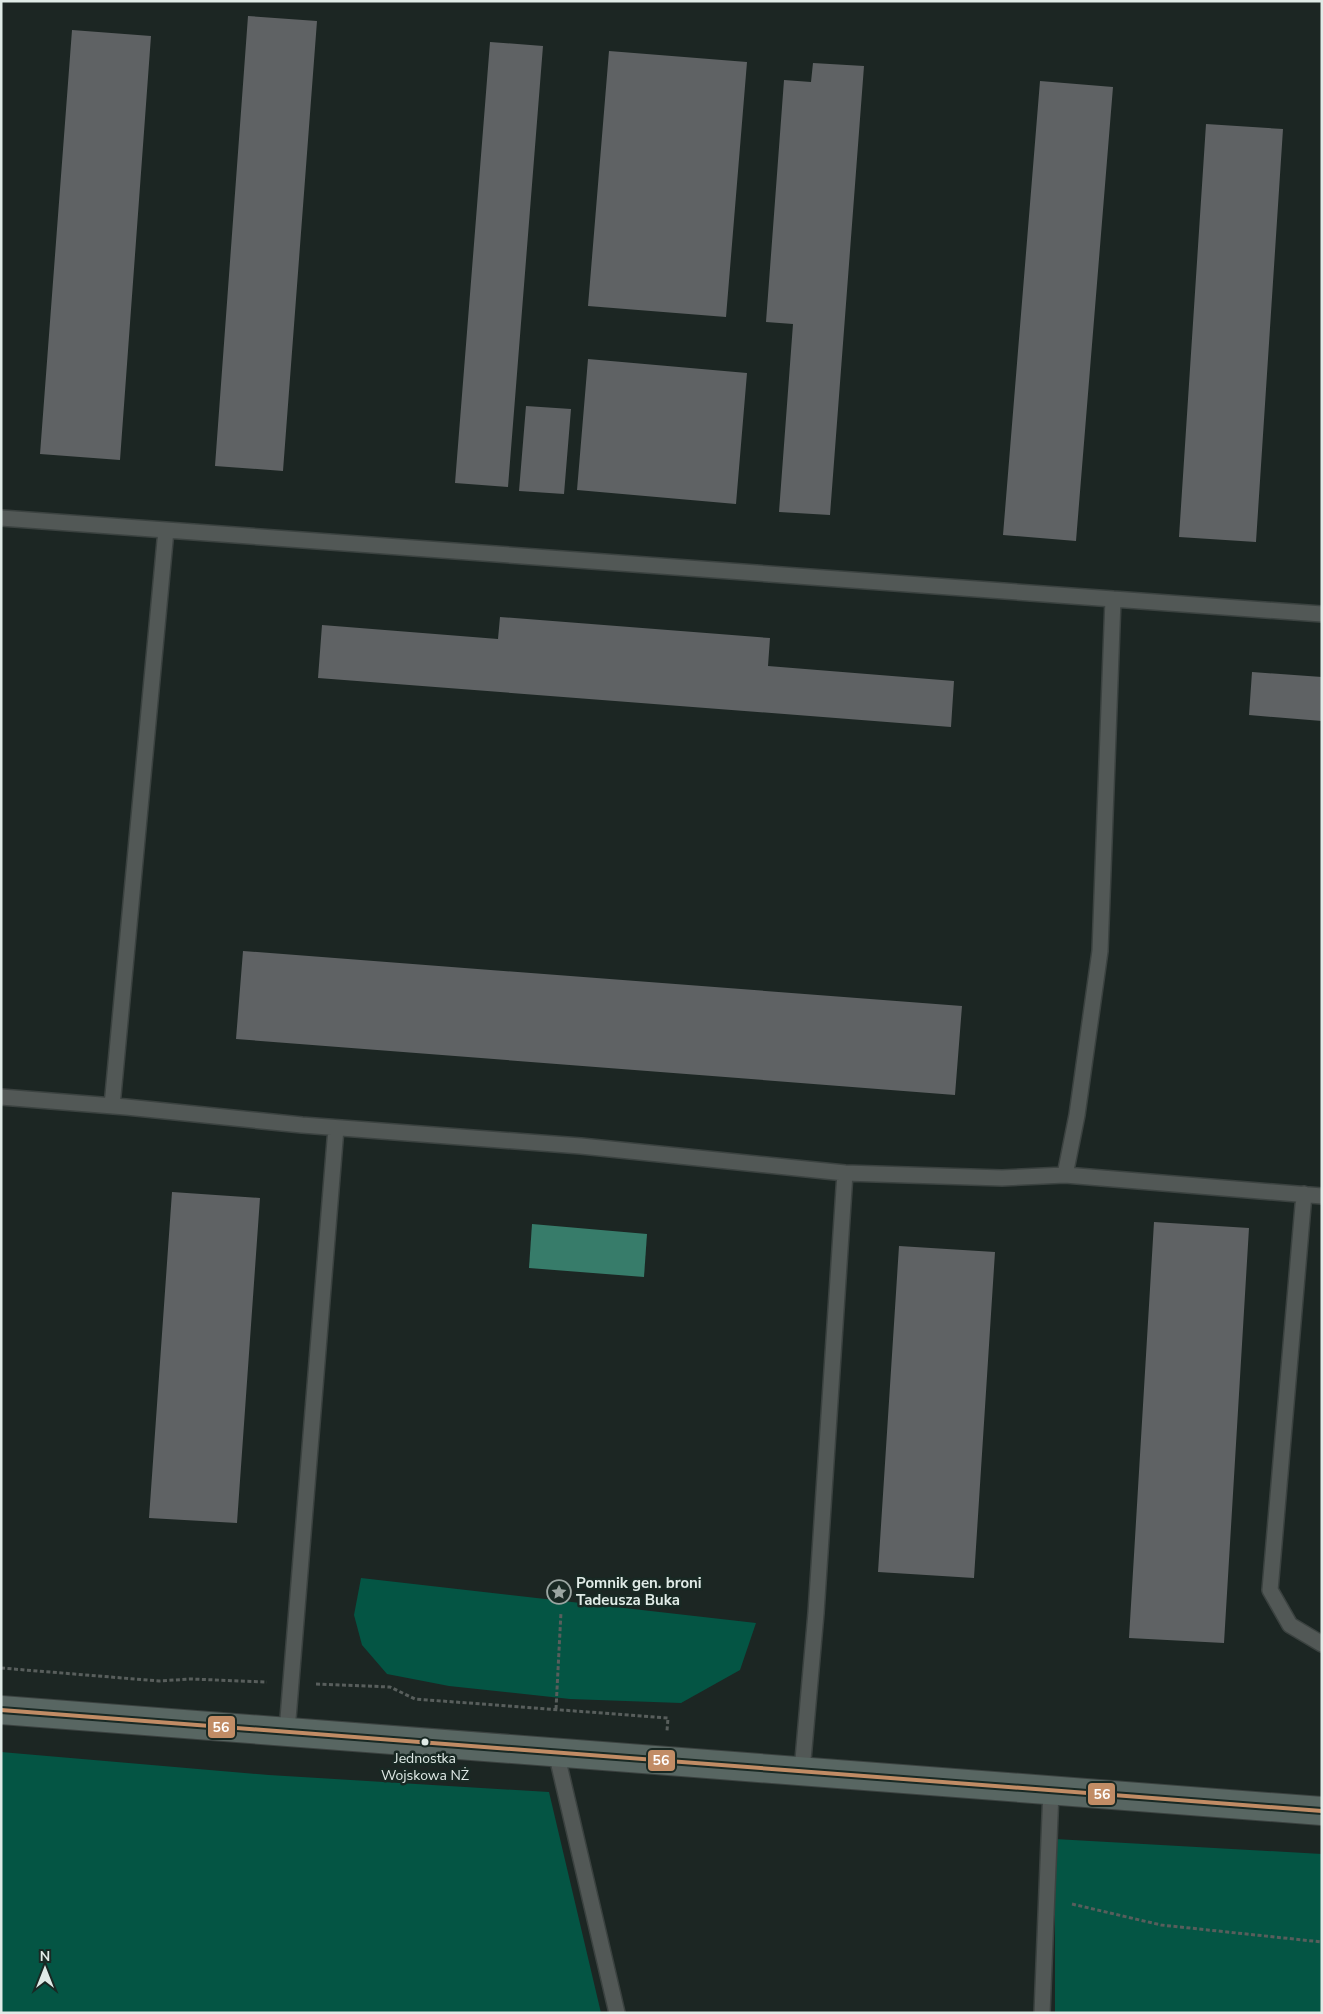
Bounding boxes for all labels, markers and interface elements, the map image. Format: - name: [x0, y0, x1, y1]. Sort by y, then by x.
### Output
- place label: Pomnik gen. broni Tadeusza Buka: [576, 1573, 702, 1610]
- place icon: Pomnik gen. broni Tadeusza Buka: [546, 1579, 572, 1605]
- line badge: 56: [207, 1715, 236, 1739]
- text: 56: [213, 1718, 229, 1737]
- marker: Jednostka Wojskowa NŻ: [420, 1737, 430, 1747]
- place label: Jednostka Wojskowa NŻ: [381, 1749, 469, 1785]
- line badge: 56: [647, 1749, 676, 1772]
- text: 56: [653, 1751, 669, 1770]
- line badge: 56: [1087, 1782, 1116, 1806]
- text: 56: [1094, 1785, 1110, 1804]
- north arrow: [20, 1944, 70, 1994]
- text: N: [40, 1947, 50, 1966]

